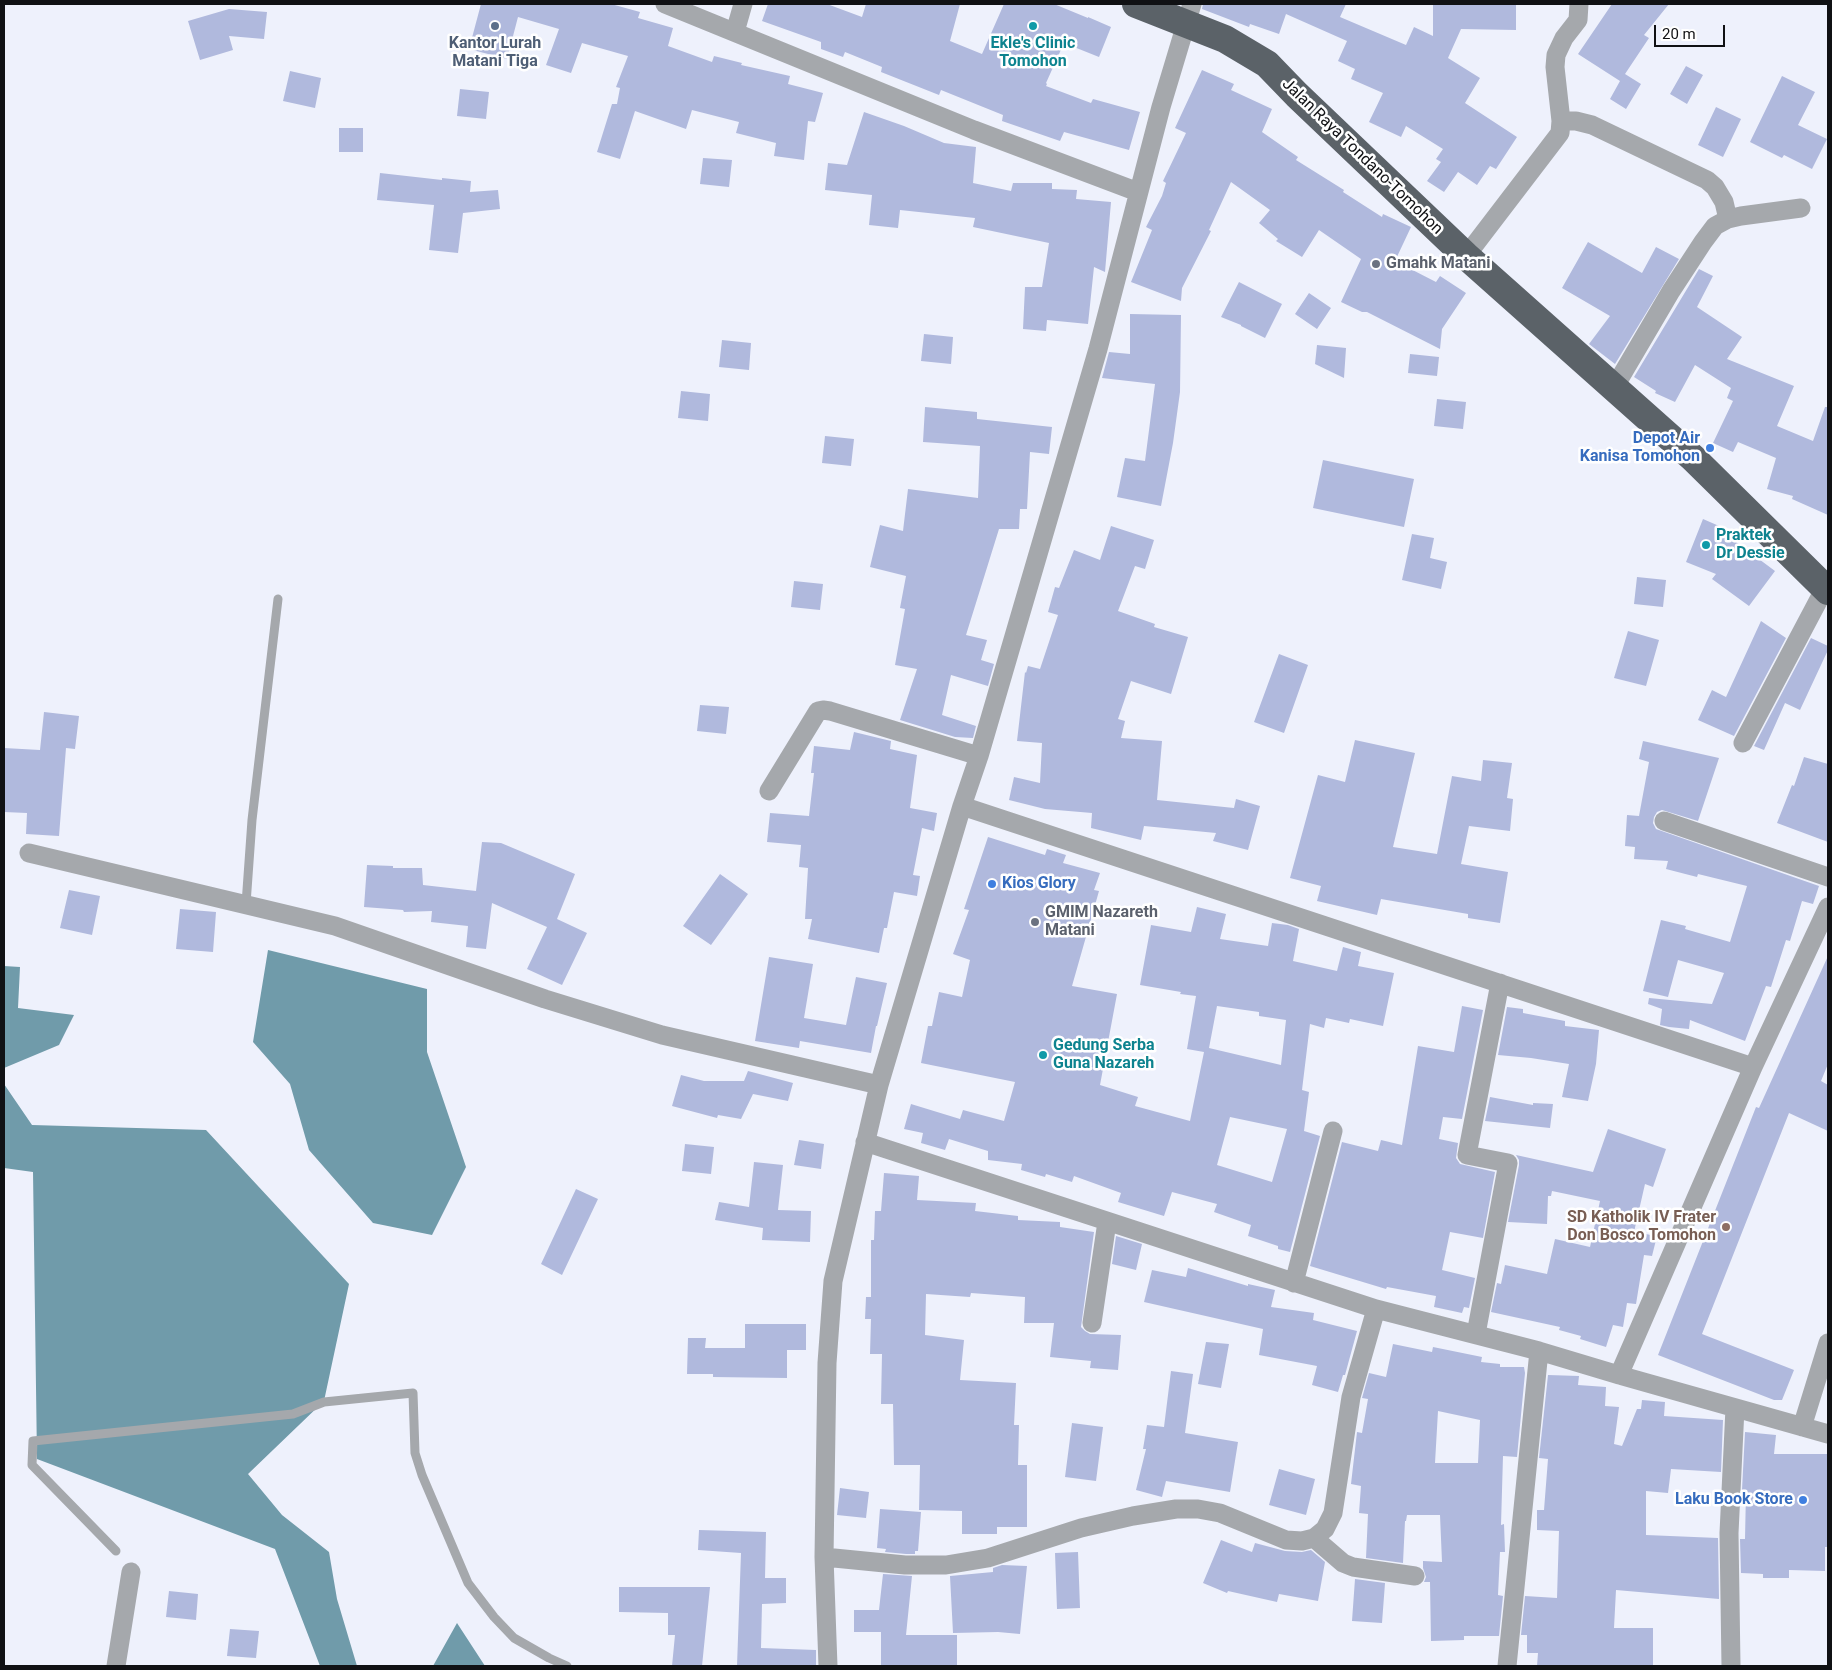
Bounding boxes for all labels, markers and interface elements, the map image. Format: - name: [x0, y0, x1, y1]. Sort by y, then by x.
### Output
- scale bar: [1657, 15, 1728, 47]
- marker: Kantor Lurah Matani Tiga: [489, 20, 501, 32]
- marker: Ekle's Clinic Tomohon: [1027, 20, 1039, 32]
- text: 20 m: [1662, 25, 1696, 43]
- place label: Kantor Lurah Matani Tiga: [449, 34, 541, 72]
- place label: Ekle's Clinic Tomohon: [991, 34, 1075, 72]
- street label: Jalan Raya Tondano-Tomohon: [1278, 75, 1446, 239]
- place label: Gmahk Matani: [1386, 254, 1491, 274]
- marker: Gmahk Matani: [1370, 258, 1382, 270]
- place label: Depot Air Kanisa Tomohon: [1580, 429, 1700, 467]
- marker: Depot Air Kanisa Tomohon: [1704, 442, 1716, 454]
- place label: Praktek Dr Dessie: [1716, 526, 1785, 564]
- marker: Praktek Dr Dessie: [1700, 539, 1712, 551]
- place label: Kios Glory: [1002, 874, 1076, 894]
- marker: Kios Glory: [986, 878, 998, 890]
- place label: GMIM Nazareth Matani: [1045, 903, 1158, 941]
- marker: GMIM Nazareth Matani: [1029, 916, 1041, 928]
- place label: Gedung Serba Guna Nazareh: [1053, 1036, 1155, 1074]
- marker: Gedung Serba Guna Nazareh: [1037, 1049, 1049, 1061]
- place label: SD Katholik IV Frater Don Bosco Tomohon: [1567, 1208, 1716, 1246]
- marker: SD Katholik IV Frater Don Bosco Tomohon: [1720, 1221, 1732, 1233]
- place label: Laku Book Store: [1675, 1490, 1793, 1510]
- marker: Laku Book Store: [1797, 1494, 1809, 1506]

